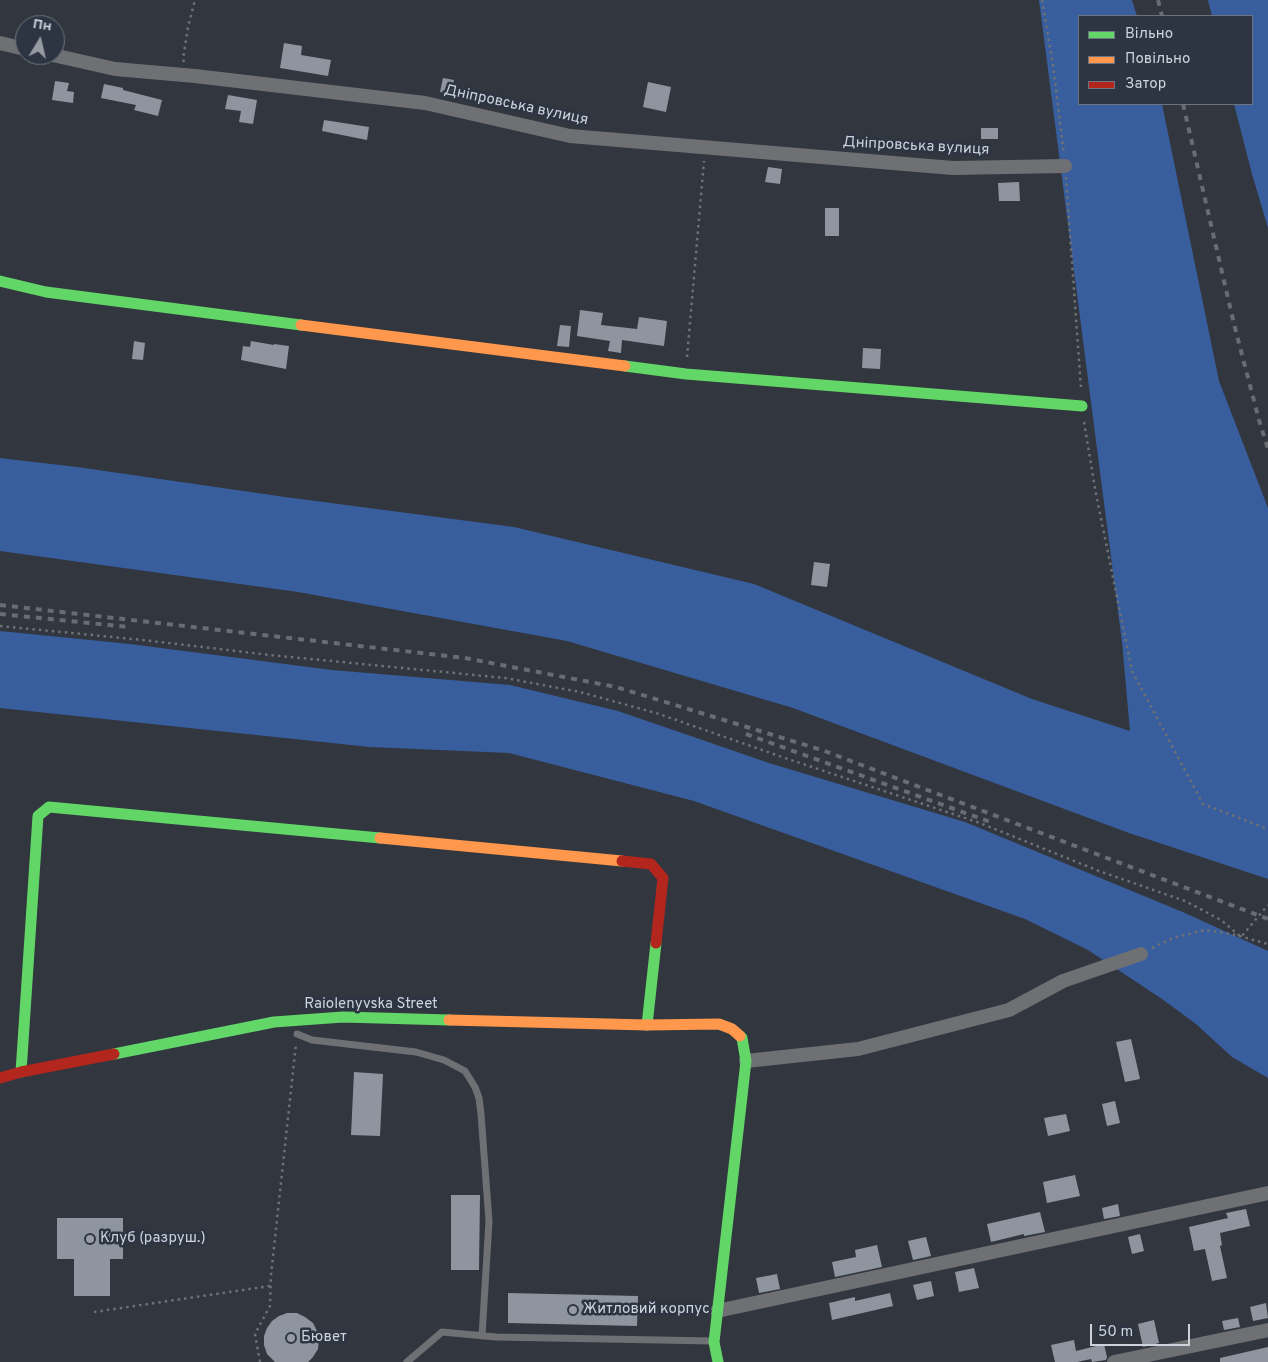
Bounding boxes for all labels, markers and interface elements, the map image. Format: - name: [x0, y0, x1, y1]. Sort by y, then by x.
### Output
- north arrow: [15, 15, 65, 65]
- legend: [1078, 15, 1253, 105]
- text: Пн: [32, 16, 53, 36]
- text: Вільно: [1125, 25, 1173, 44]
- text: Повільно: [1125, 50, 1190, 69]
- text: Затор: [1125, 75, 1166, 94]
- street label: Дніпровська вулиця: [442, 82, 590, 130]
- street label: Дніпровська вулиця: [842, 134, 990, 160]
- street label: Raiolenyvska Street: [304, 996, 438, 1014]
- place label: Клуб (разруш.): [100, 1230, 206, 1248]
- marker: Клуб (разруш.): [84, 1233, 96, 1245]
- place label: Житловий корпус: [583, 1301, 710, 1319]
- marker: Житловий корпус: [567, 1304, 579, 1316]
- scale bar: [1093, 1314, 1193, 1346]
- text: 50 m: [1098, 1323, 1133, 1342]
- place label: Бювет: [301, 1329, 347, 1347]
- marker: Бювет: [285, 1332, 297, 1344]

